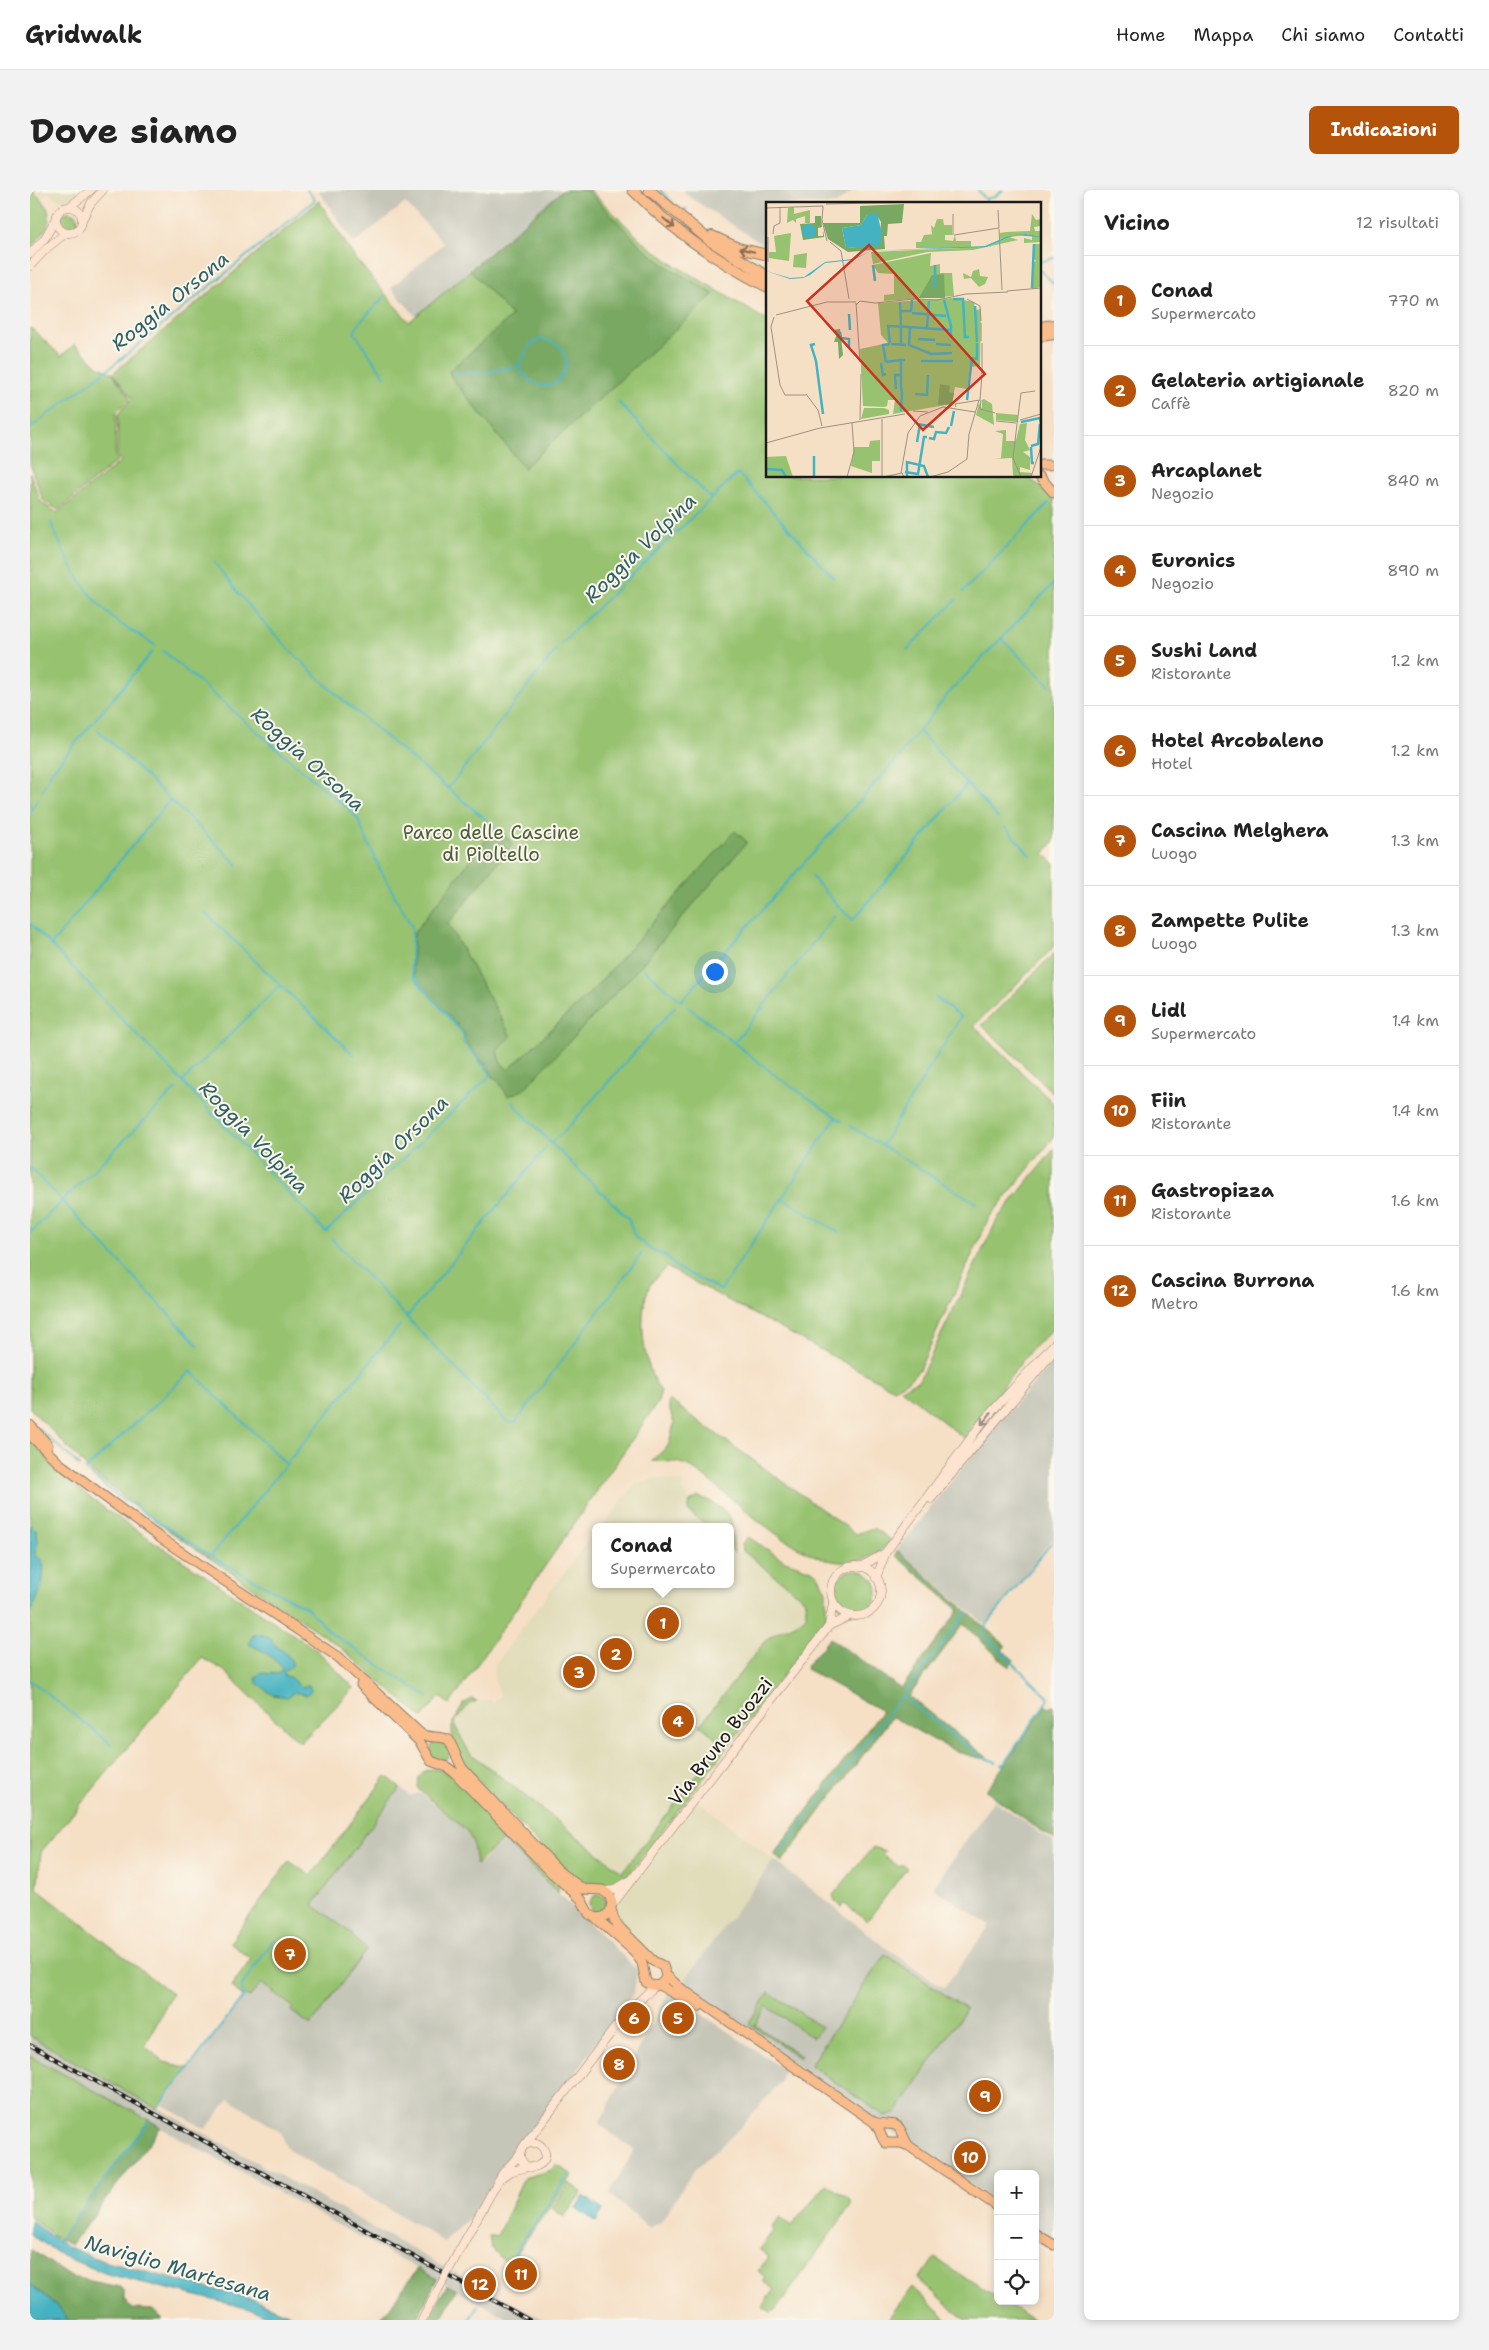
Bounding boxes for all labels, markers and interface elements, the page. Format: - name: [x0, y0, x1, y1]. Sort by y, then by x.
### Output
- text: Gridwalk: [25, 19, 142, 51]
- text: Home: [1116, 23, 1165, 47]
- text: Mappa: [1193, 23, 1253, 47]
- text: Chi siamo: [1281, 23, 1365, 47]
- text: Contatti: [1393, 23, 1464, 47]
- button: Indicazioni: [1309, 106, 1459, 154]
- text: Dove siamo: [30, 107, 238, 154]
- inset map: [766, 202, 1042, 478]
- text: Vicino: [1104, 209, 1170, 237]
- text: 12 risultati: [1356, 212, 1439, 233]
- one-way arrow: [662, 217, 675, 228]
- water label: Roggia Orsona: [106, 245, 234, 357]
- one-way arrow: [740, 245, 756, 254]
- text: Conad: [1151, 278, 1213, 303]
- text: 1: [1116, 290, 1124, 311]
- text: 770 m: [1387, 290, 1439, 311]
- text: Supermercato: [1151, 303, 1256, 324]
- text: Gelateria artigianale: [1151, 368, 1364, 393]
- text: 2: [1114, 380, 1126, 401]
- text: 820 m: [1388, 380, 1439, 401]
- text: Caffè: [1151, 393, 1191, 414]
- text: Arcaplanet: [1151, 458, 1262, 483]
- text: 3: [1114, 470, 1126, 491]
- text: 840 m: [1387, 470, 1439, 491]
- text: Negozio: [1151, 483, 1214, 504]
- water label: Roggia Volpina: [578, 488, 702, 608]
- text: Euronics: [1151, 548, 1235, 573]
- text: 4: [1114, 560, 1126, 581]
- text: 890 m: [1387, 560, 1439, 581]
- text: Negozio: [1151, 573, 1214, 594]
- text: Sushi Land: [1151, 638, 1257, 663]
- text: 5: [1115, 650, 1125, 671]
- text: 1.2 km: [1391, 650, 1439, 671]
- text: Ristorante: [1151, 663, 1232, 684]
- water label: Roggia Orsona: [246, 701, 370, 817]
- text: Hotel Arcobaleno: [1151, 728, 1324, 753]
- text: 6: [1114, 740, 1126, 761]
- text: 1.2 km: [1391, 740, 1439, 761]
- text: Hotel: [1151, 753, 1192, 774]
- text: Cascina Melghera: [1151, 818, 1329, 843]
- park label: Parco delle Cascine di Pioltello: [403, 820, 579, 867]
- text: 7: [1114, 830, 1126, 851]
- text: 1.3 km: [1391, 830, 1439, 851]
- text: Luogo: [1151, 843, 1197, 864]
- text: Zampette Pulite: [1151, 908, 1309, 933]
- text: 8: [1114, 920, 1126, 941]
- text: 1.3 km: [1391, 920, 1439, 941]
- text: Luogo: [1151, 933, 1197, 954]
- your location: [702, 959, 728, 985]
- text: Lidl: [1151, 998, 1186, 1023]
- text: 9: [1114, 1010, 1126, 1031]
- text: 1.4 km: [1392, 1010, 1439, 1031]
- text: Supermercato: [1151, 1023, 1256, 1044]
- water label: Roggia Volpina: [194, 1075, 314, 1199]
- text: Fiin: [1151, 1088, 1186, 1113]
- water label: Roggia Orsona: [332, 1089, 454, 1209]
- text: 10: [1111, 1100, 1129, 1121]
- text: 1.4 km: [1392, 1100, 1439, 1121]
- text: Ristorante: [1151, 1113, 1232, 1134]
- text: Gastropizza: [1151, 1178, 1274, 1203]
- text: 11: [1113, 1190, 1127, 1211]
- text: 1.6 km: [1391, 1190, 1439, 1211]
- text: Ristorante: [1151, 1203, 1232, 1224]
- text: Cascina Burrona: [1151, 1268, 1314, 1293]
- text: 12: [1111, 1280, 1129, 1301]
- text: 1.6 km: [1391, 1280, 1439, 1301]
- text: Metro: [1151, 1293, 1198, 1314]
- one-way arrow: [980, 1412, 991, 1425]
- popup: [592, 1523, 734, 1588]
- text: Conad: [610, 1533, 673, 1558]
- text: Supermercato: [610, 1558, 716, 1579]
- pin: 1: [647, 1604, 679, 1642]
- pin: 2: [600, 1635, 632, 1673]
- pin: 3: [563, 1653, 595, 1691]
- street label: Via Bruno Buozzi: [662, 1672, 778, 1811]
- pin: 4: [662, 1702, 694, 1740]
- pin: 7: [274, 1935, 306, 1973]
- pin: 6: [618, 1999, 650, 2037]
- pin: 5: [662, 1999, 694, 2037]
- pin: 8: [603, 2045, 635, 2083]
- pin: 9: [969, 2077, 1001, 2115]
- pin: 10: [954, 2138, 986, 2176]
- map controls: [994, 2170, 1039, 2305]
- button: +: [994, 2170, 1039, 2215]
- button: −: [994, 2215, 1039, 2260]
- water label: Naviglio Martesana: [82, 2229, 274, 2307]
- pin: 11: [505, 2255, 537, 2293]
- button: locate: [994, 2260, 1039, 2305]
- pin: 12: [464, 2265, 496, 2303]

